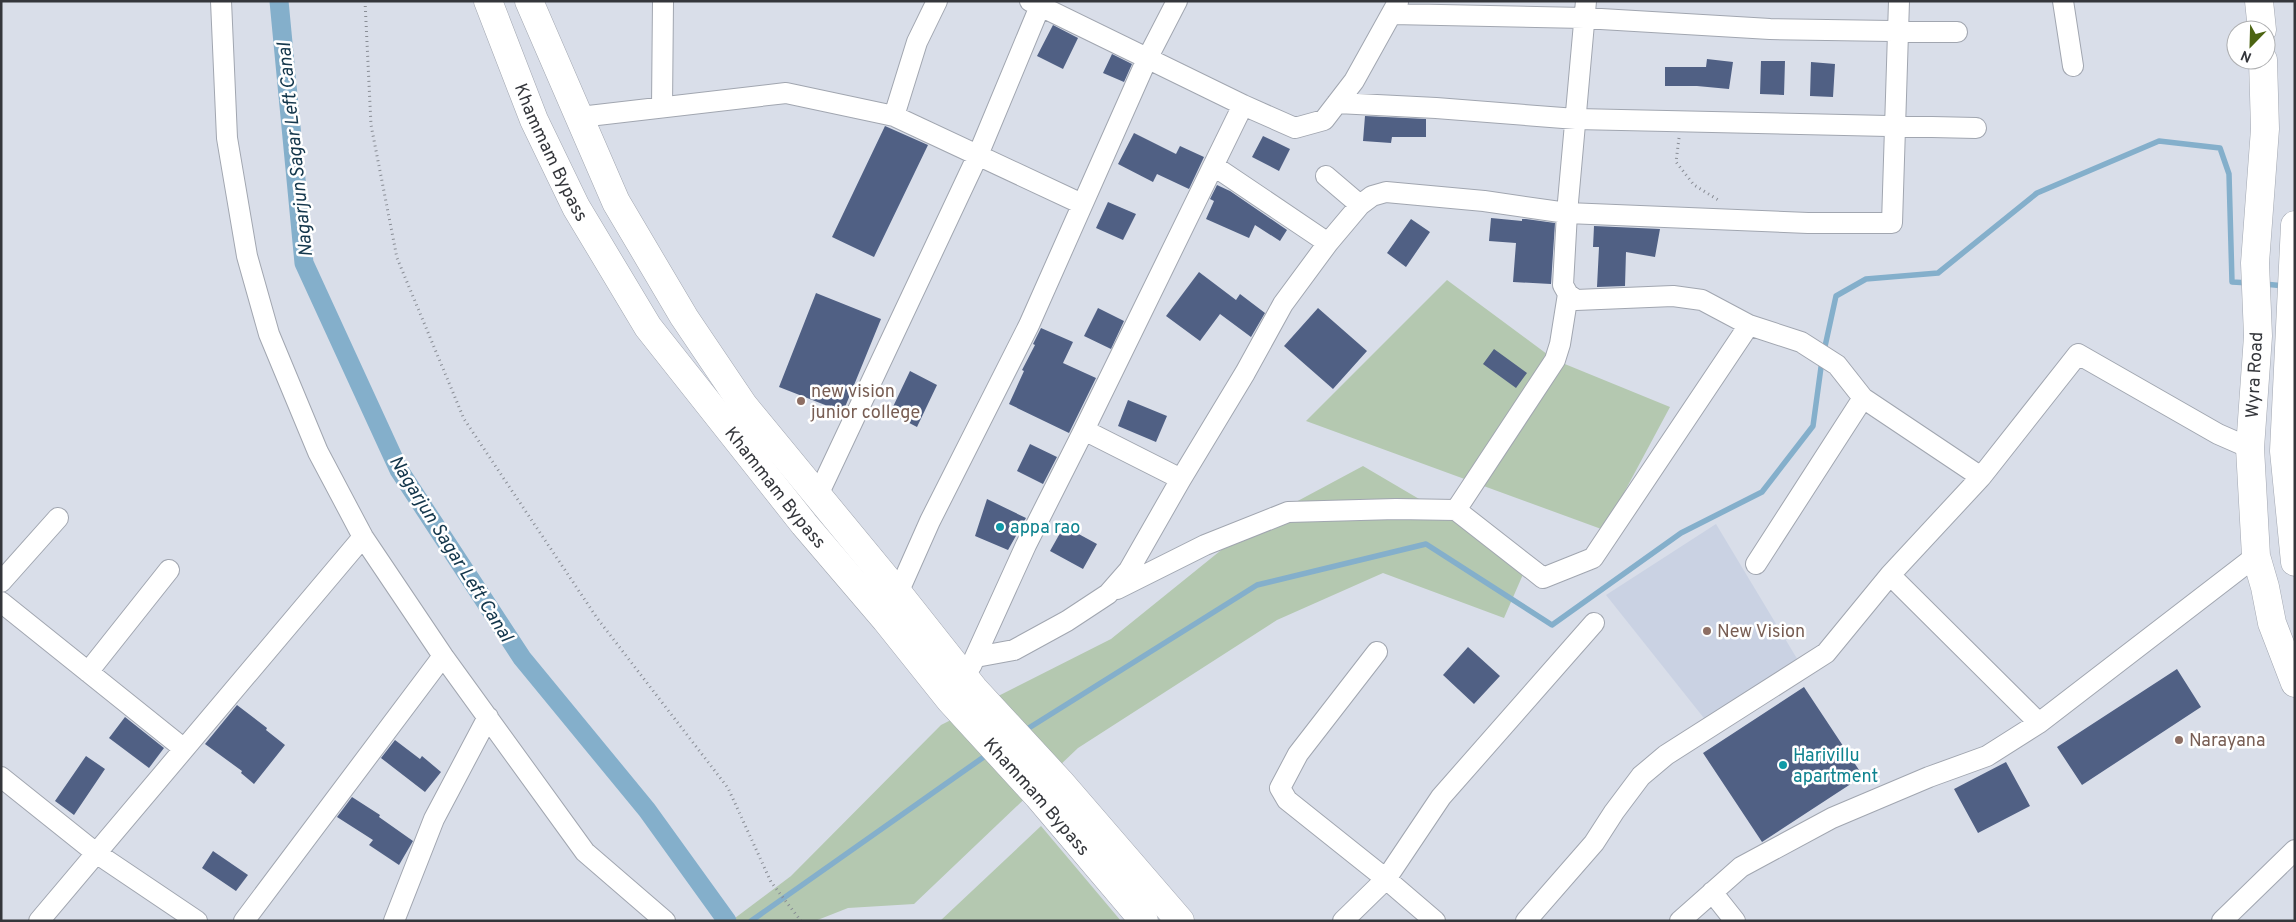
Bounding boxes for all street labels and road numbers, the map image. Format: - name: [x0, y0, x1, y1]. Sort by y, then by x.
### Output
- street label: Khammam Bypass: [508, 81, 592, 226]
- street label: Wyra Road: [2242, 331, 2269, 419]
- street label: Khammam Bypass: [719, 423, 830, 554]
- street label: Khammam Bypass: [978, 734, 1094, 861]

